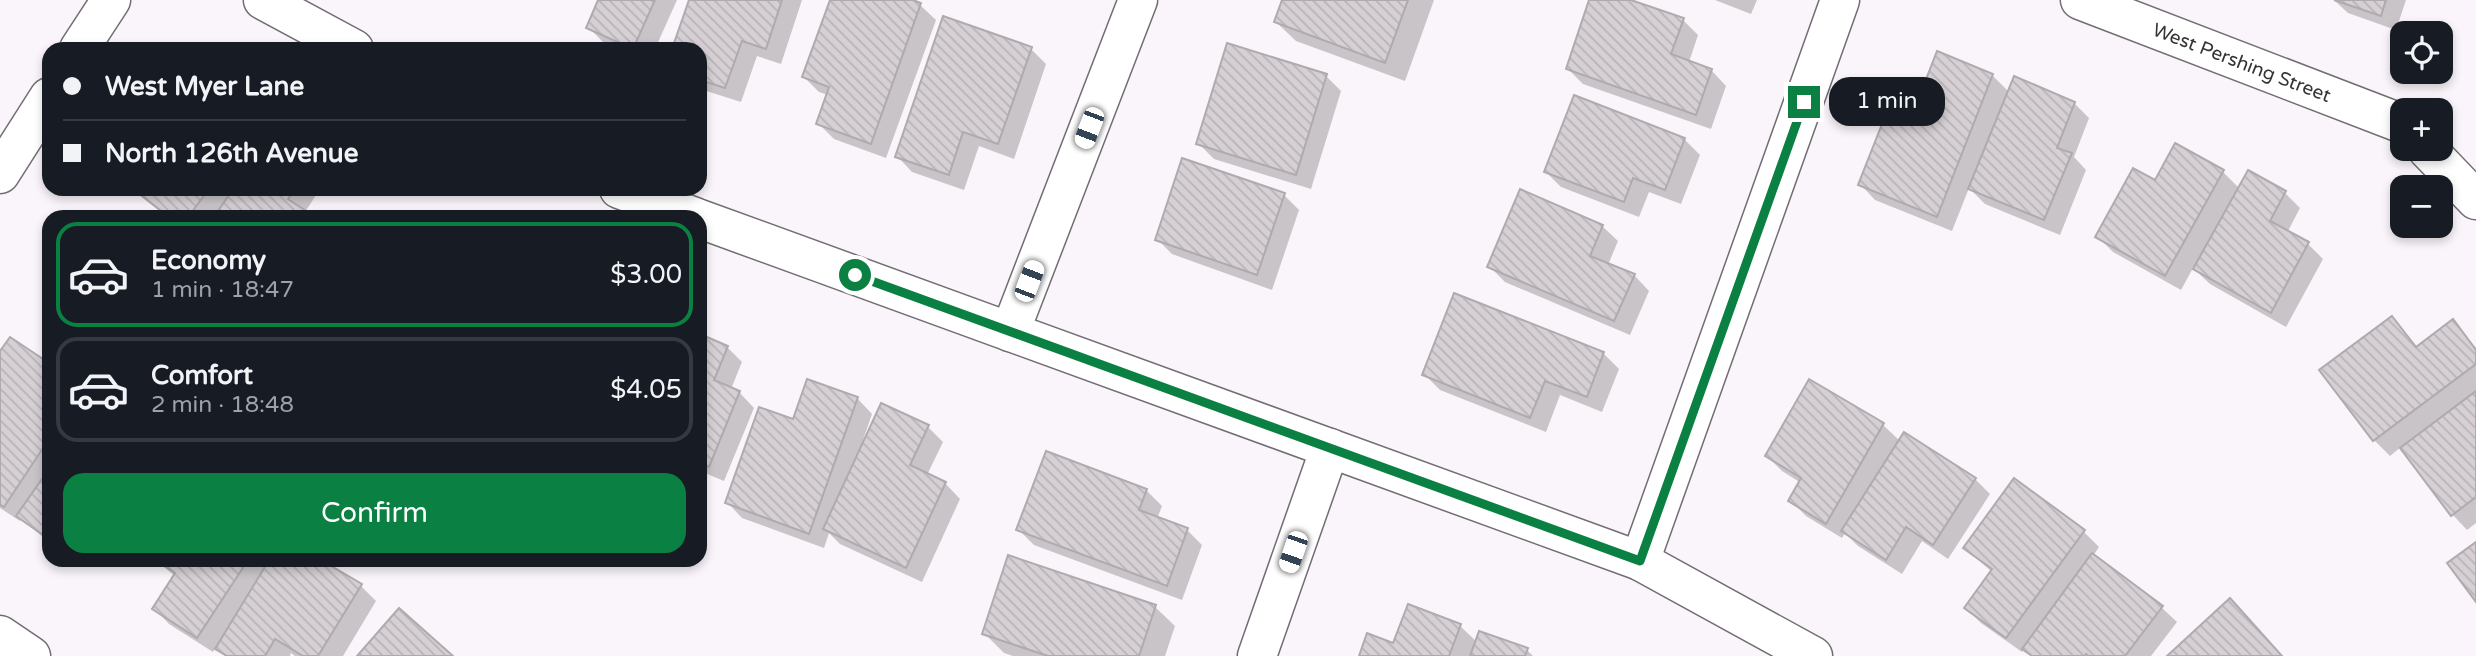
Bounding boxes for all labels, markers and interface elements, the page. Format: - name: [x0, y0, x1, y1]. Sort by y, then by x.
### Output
- street label: West Pershing Street: [2149, 19, 2334, 107]
- map controls: [2390, 21, 2453, 238]
- button: locate: [2390, 21, 2453, 84]
- text: West Myer Lane: [105, 71, 304, 102]
- callout: 1 min: [1828, 78, 1944, 126]
- route end: [1788, 86, 1820, 118]
- text: 1 min: [1856, 87, 1918, 115]
- button: +: [2390, 98, 2453, 161]
- car: [1072, 105, 1107, 151]
- text: North 126th Avenue: [105, 138, 358, 169]
- button: −: [2390, 175, 2453, 238]
- icon: car: [67, 243, 130, 306]
- text: Economy: [151, 245, 266, 276]
- car: [1012, 258, 1047, 304]
- text: $3.00: [610, 259, 682, 290]
- route start: [839, 259, 871, 291]
- text: 1 min · 18:47: [151, 276, 294, 304]
- icon: car: [67, 358, 130, 421]
- text: Comfort: [151, 360, 253, 391]
- text: $4.05: [610, 374, 682, 405]
- text: 2 min · 18:48: [151, 391, 294, 419]
- button: Confirm: [63, 473, 686, 553]
- car: [1277, 529, 1310, 575]

